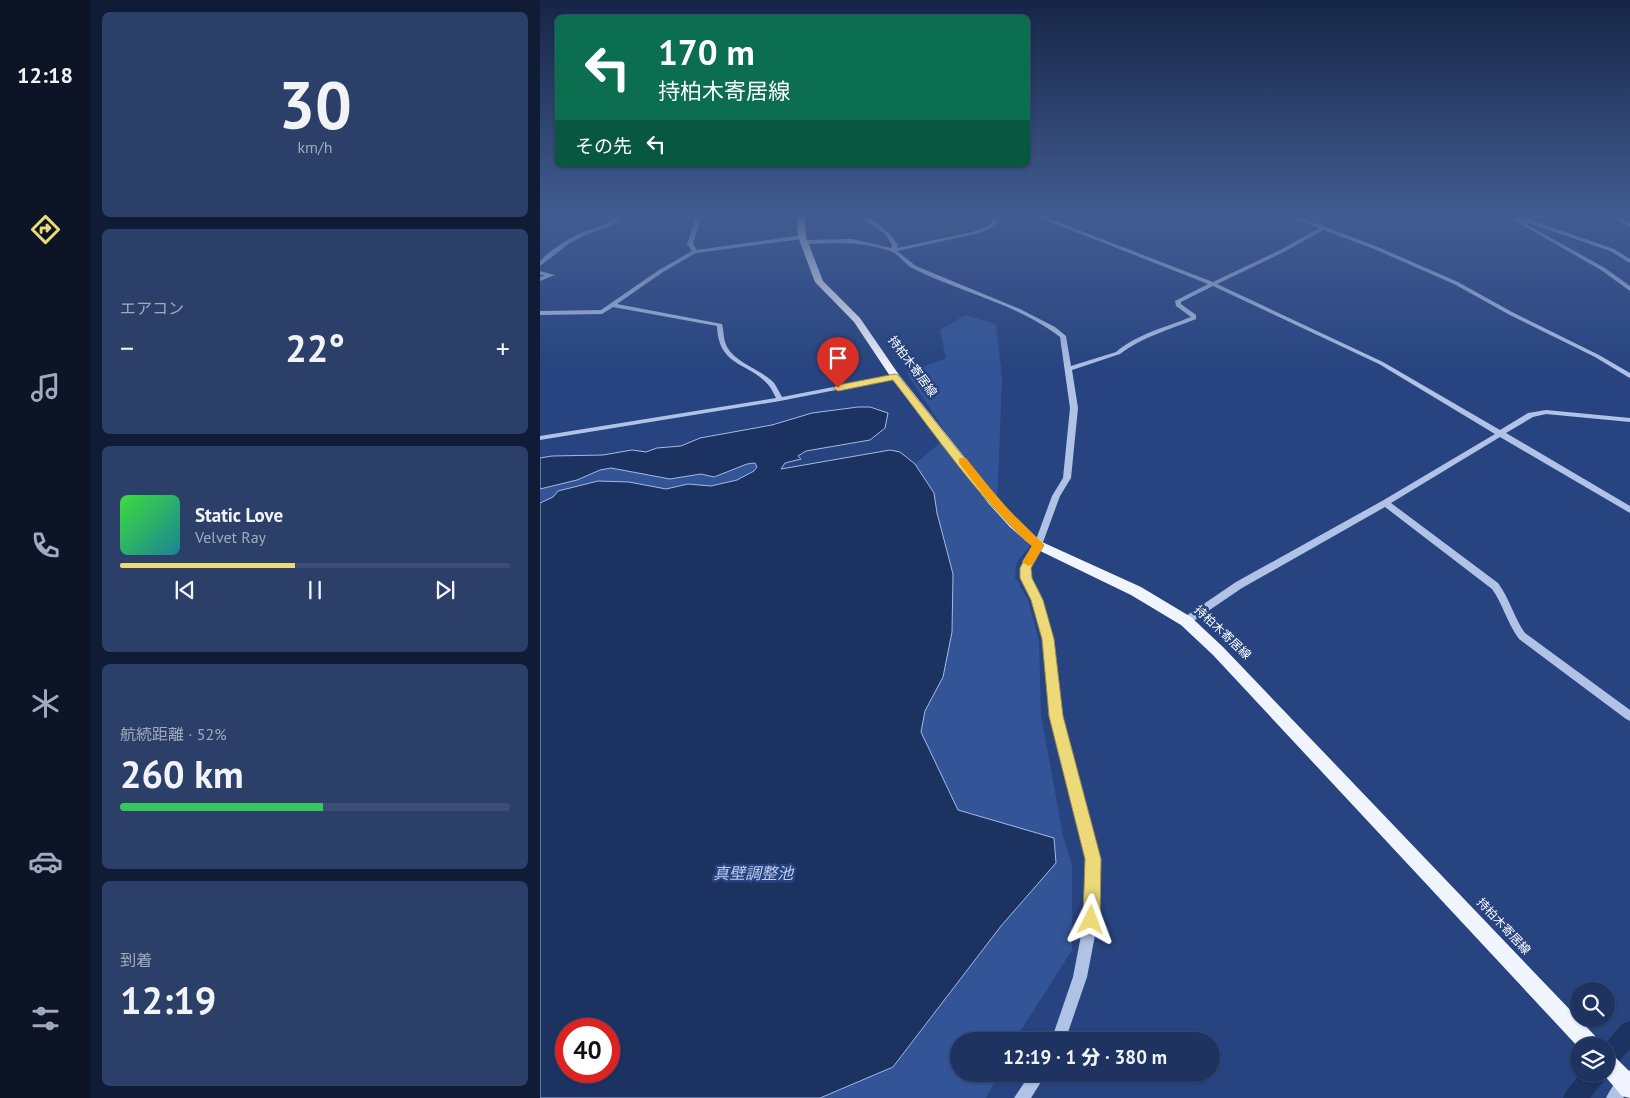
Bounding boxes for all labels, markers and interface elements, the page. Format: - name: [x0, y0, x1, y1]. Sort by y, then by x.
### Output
- text: 170 m: [658, 29, 755, 75]
- icon: left: [575, 35, 640, 100]
- text: 12:18: [17, 61, 73, 89]
- text: 30: [278, 62, 352, 146]
- text: 持柏木寄居線: [658, 77, 790, 105]
- icon: left: [642, 130, 670, 158]
- text: その先: [575, 134, 632, 158]
- text: km/h: [297, 137, 333, 157]
- icon: directions: [28, 212, 63, 247]
- text: エアコン: [120, 298, 184, 318]
- text: 22°: [285, 323, 345, 372]
- text: −: [120, 329, 134, 366]
- text: +: [496, 329, 510, 366]
- street label: 持柏木寄居線: [885, 333, 941, 399]
- pin: [817, 337, 859, 388]
- icon: arrive: [824, 344, 852, 372]
- icon: music: [28, 370, 63, 405]
- text: Static Love: [195, 503, 283, 527]
- text: Velvet Ray: [195, 527, 266, 547]
- icon: phone: [28, 528, 63, 563]
- icon: previous: [171, 576, 199, 604]
- icon: pause: [301, 576, 329, 604]
- icon: next: [431, 576, 459, 604]
- street label: 持柏木寄居線: [1192, 602, 1254, 662]
- icon: climate: [28, 686, 63, 721]
- text: 航続距離 · 52%: [120, 724, 227, 744]
- text: 260 km: [120, 749, 244, 798]
- icon: car: [28, 844, 63, 879]
- water label: 真壁調整池: [713, 863, 795, 883]
- position arrow: [1064, 893, 1116, 945]
- street label: 持柏木寄居線: [1474, 895, 1534, 957]
- text: 到着: [120, 950, 152, 970]
- text: 12:19: [120, 975, 216, 1024]
- map controls: [1570, 982, 1615, 1082]
- button: search: [1570, 982, 1615, 1027]
- icon: filters: [28, 1001, 63, 1036]
- speed limit sign: 40: [555, 1018, 620, 1083]
- button: layers: [1570, 1037, 1615, 1082]
- text: 12:19 · 1 分 · 380 m: [1003, 1045, 1167, 1069]

